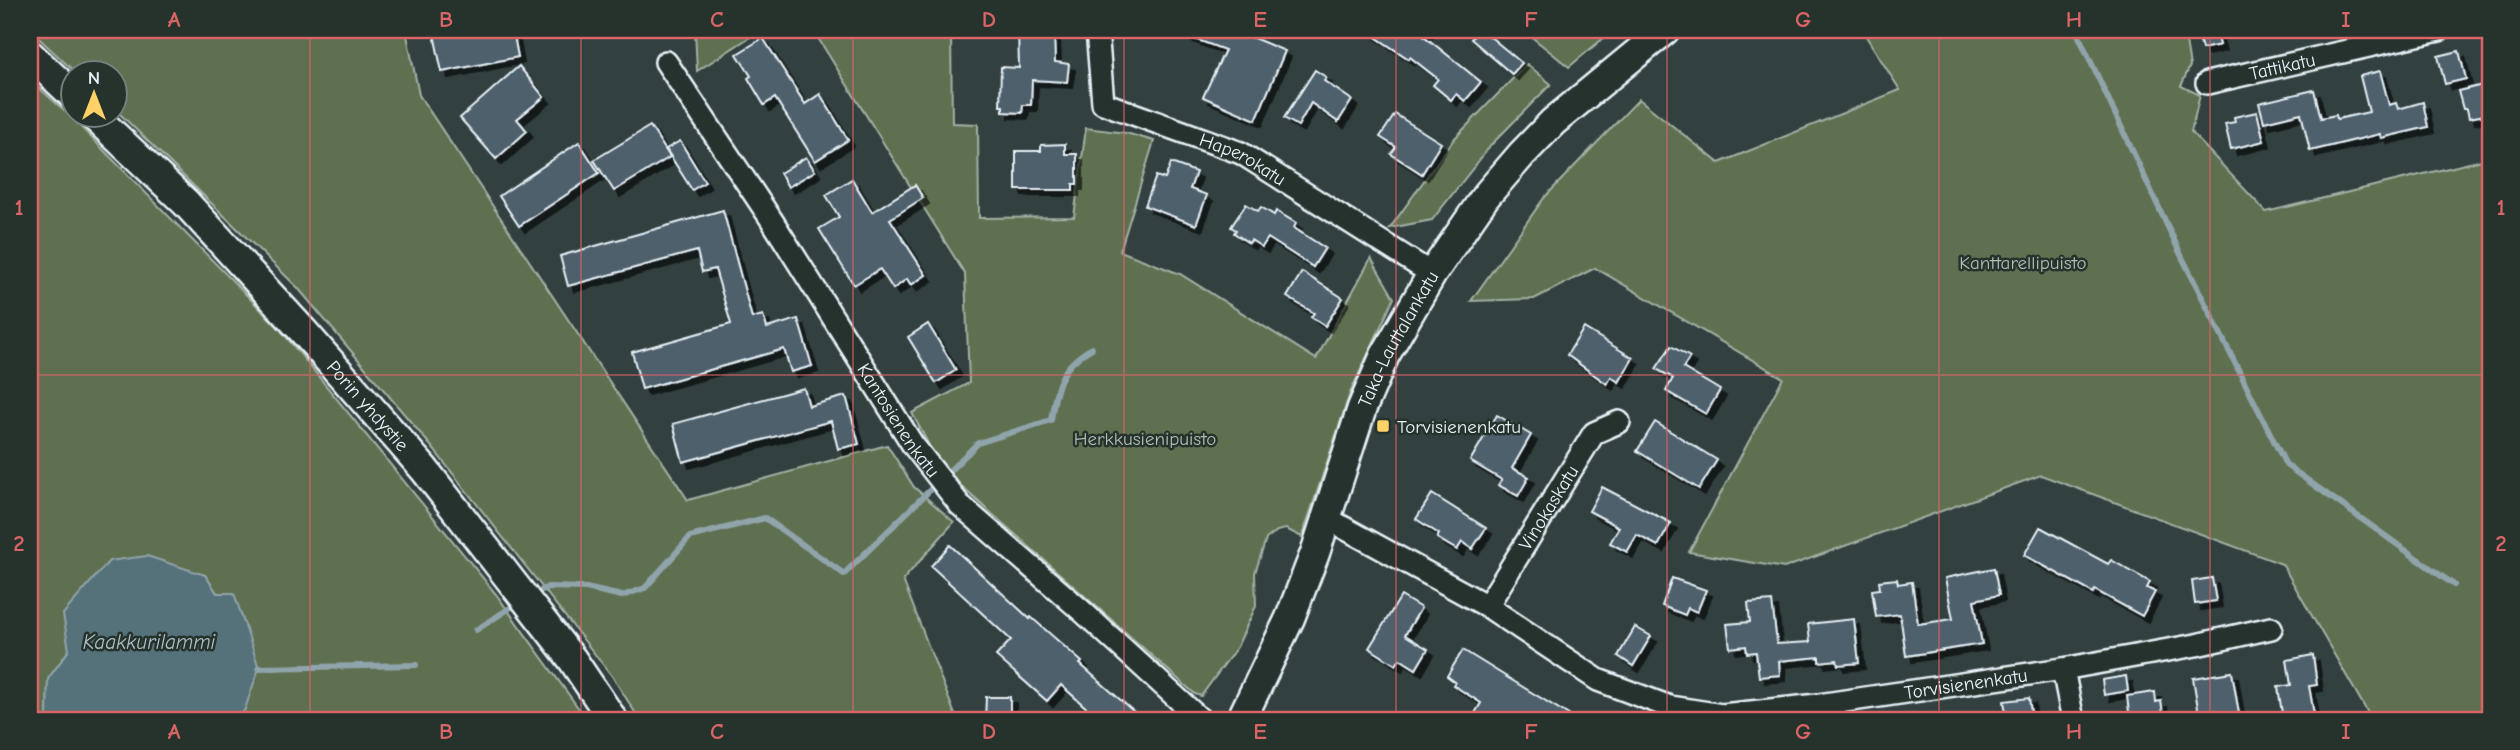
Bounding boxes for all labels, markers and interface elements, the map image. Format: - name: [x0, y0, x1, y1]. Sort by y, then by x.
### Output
- text: A: [168, 6, 181, 33]
- text: B: [439, 6, 453, 33]
- text: C: [710, 6, 724, 33]
- text: D: [982, 6, 996, 33]
- text: E: [1253, 6, 1267, 33]
- text: F: [1524, 6, 1538, 33]
- text: G: [1795, 6, 1811, 33]
- text: H: [2066, 6, 2082, 33]
- text: I: [2341, 6, 2351, 33]
- street label: Tattikatu: [2247, 49, 2317, 85]
- north arrow: [60, 60, 130, 130]
- text: N: [88, 67, 100, 89]
- street label: Haperokatu: [1196, 129, 1290, 190]
- text: 1: [14, 194, 24, 221]
- text: 1: [2496, 194, 2506, 221]
- park label: Kanttarellipuisto: [1959, 252, 2087, 274]
- street label: Taka-Lauttalankatu: [1354, 267, 1443, 411]
- street label: Porin yhdystie: [322, 356, 413, 456]
- street label: Kantosienenkatu: [852, 359, 944, 482]
- place label: Torvisienenkatu: [1397, 416, 1521, 438]
- marker: Torvisienenkatu: [1375, 418, 1391, 434]
- park label: Herkkusienipuisto: [1074, 428, 1216, 450]
- street label: Vinokaskatu: [1514, 462, 1583, 554]
- text: 2: [13, 530, 25, 557]
- text: 2: [2495, 530, 2507, 557]
- water label: Kaakkurilammi: [83, 630, 216, 654]
- street label: Torvisienenkatu: [1903, 664, 2029, 704]
- text: A: [168, 718, 181, 745]
- text: B: [439, 718, 453, 745]
- text: C: [710, 718, 724, 745]
- text: D: [982, 718, 996, 745]
- text: E: [1253, 718, 1267, 745]
- text: F: [1524, 718, 1538, 745]
- text: G: [1795, 718, 1811, 745]
- text: H: [2066, 718, 2082, 745]
- text: I: [2341, 718, 2351, 745]

